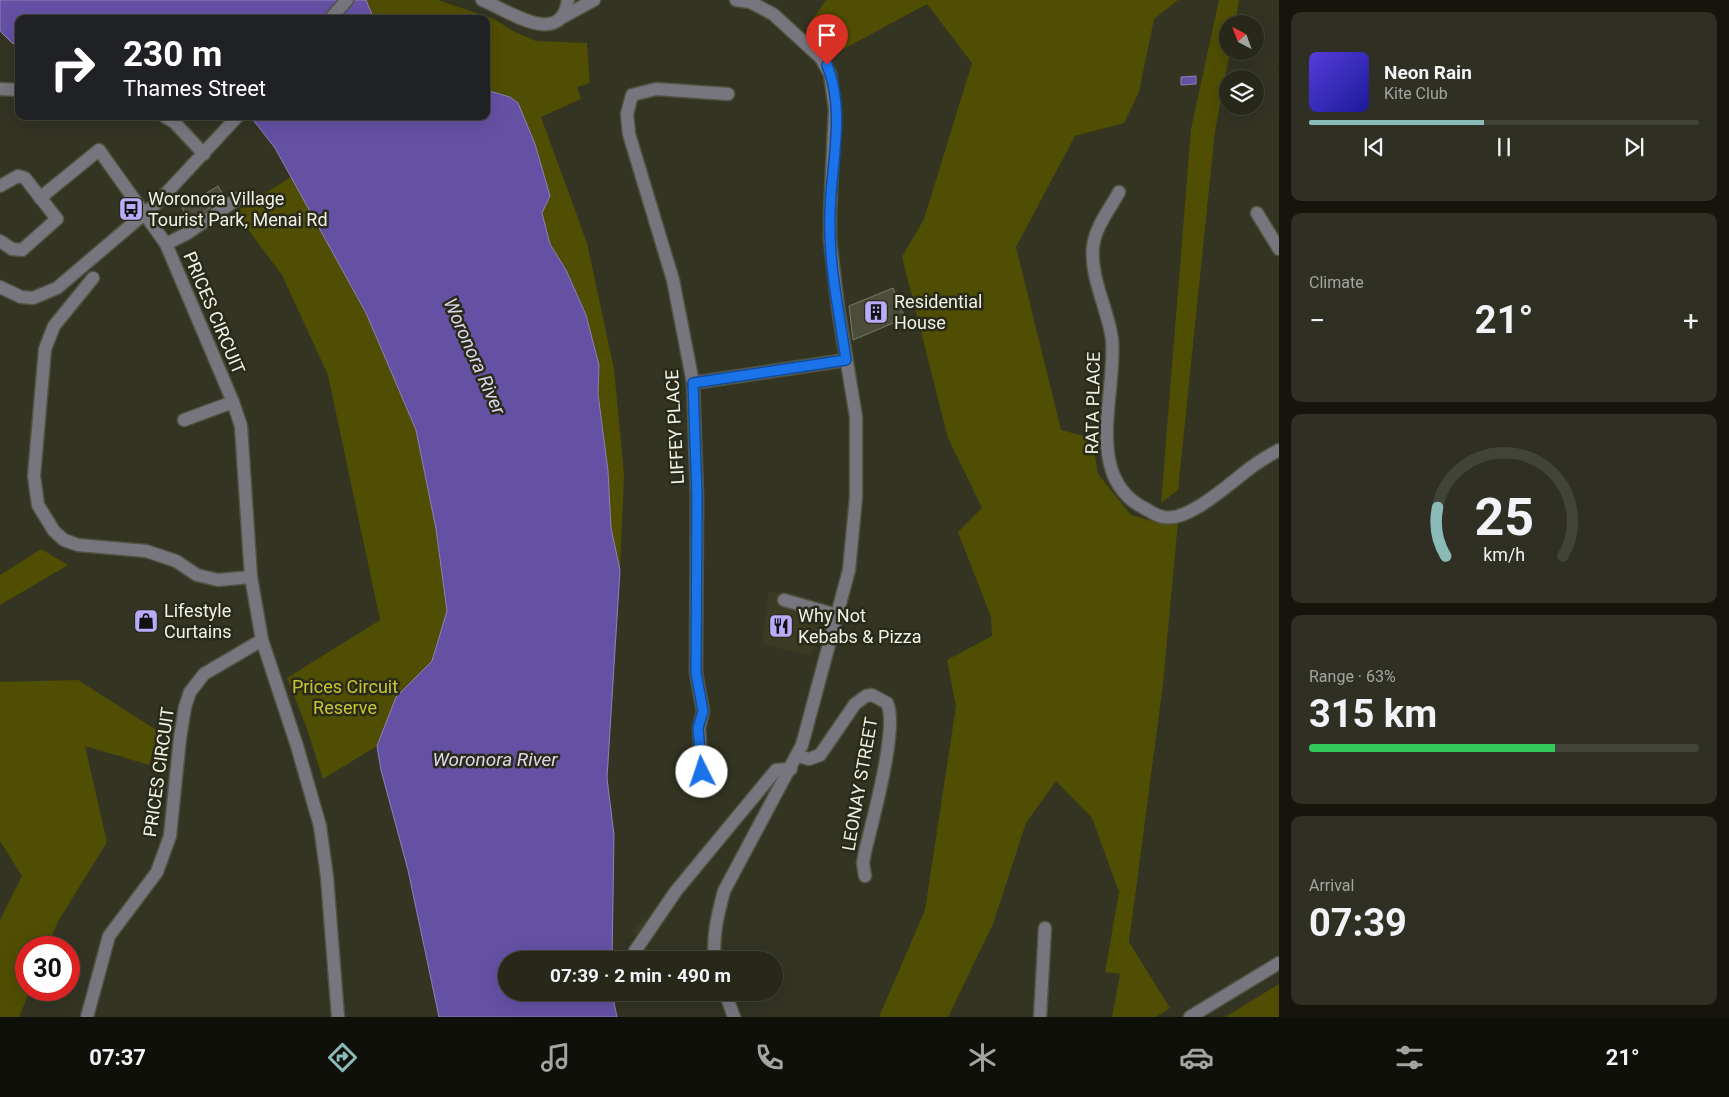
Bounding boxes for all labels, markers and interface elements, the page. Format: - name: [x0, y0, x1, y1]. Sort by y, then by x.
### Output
- pin: [806, 14, 848, 65]
- north arrow: [1219, 15, 1264, 60]
- map controls: [1219, 15, 1264, 115]
- icon: arrive: [813, 21, 841, 49]
- text: 230 m: [123, 34, 222, 75]
- icon: right: [40, 35, 105, 100]
- text: Neon Rain: [1384, 61, 1472, 84]
- button: layers: [1219, 70, 1264, 115]
- text: Thames Street: [123, 76, 266, 101]
- text: Kite Club: [1384, 84, 1448, 103]
- icon: previous: [1360, 133, 1388, 161]
- icon: pause: [1490, 133, 1518, 161]
- icon: next: [1620, 133, 1648, 161]
- place label: Woronora Village Tourist Park, Menai Rd: [148, 188, 328, 230]
- bus stop icon: Woronora Village Tourist Park, Menai Rd: [118, 196, 144, 222]
- street label: PRICES CIRCUIT: [179, 248, 250, 377]
- text: Climate: [1309, 273, 1364, 292]
- place label: Residential House: [894, 291, 982, 333]
- water label: Woronora River: [439, 294, 511, 419]
- text: 21°: [1475, 298, 1533, 342]
- building icon: Residential House: [863, 299, 889, 325]
- text: −: [1309, 304, 1325, 337]
- text: +: [1683, 304, 1699, 337]
- street label: RATA PLACE: [1081, 351, 1104, 455]
- street label: LIFFEY PLACE: [661, 369, 688, 485]
- text: 25: [1474, 487, 1534, 548]
- text: km/h: [1483, 544, 1525, 565]
- place label: Lifestyle Curtains: [164, 600, 231, 642]
- place label: Why Not Kebabs & Pizza: [798, 605, 921, 647]
- shop icon: Lifestyle Curtains: [133, 608, 159, 634]
- restaurant icon: Why Not Kebabs & Pizza: [768, 613, 794, 639]
- text: Range · 63%: [1309, 667, 1396, 686]
- park label: Prices Circuit Reserve: [292, 676, 398, 718]
- text: 315 km: [1309, 692, 1437, 736]
- street label: PRICES CIRCUIT: [139, 705, 178, 838]
- street label: LEONAY STREET: [837, 715, 882, 852]
- position arrow: [675, 745, 727, 797]
- water label: Woronora River: [432, 748, 558, 771]
- text: Arrival: [1309, 876, 1354, 895]
- text: 07:39: [1309, 901, 1407, 945]
- speed limit sign: 30: [15, 936, 80, 1001]
- text: 07:39 · 2 min · 490 m: [550, 964, 731, 987]
- icon: directions: [325, 1040, 360, 1075]
- icon: music: [538, 1040, 573, 1075]
- icon: phone: [752, 1040, 787, 1075]
- icon: climate: [965, 1040, 1000, 1075]
- icon: car: [1179, 1040, 1214, 1075]
- icon: filters: [1392, 1040, 1427, 1075]
- text: 07:37: [89, 1045, 146, 1070]
- text: 21°: [1606, 1045, 1640, 1070]

